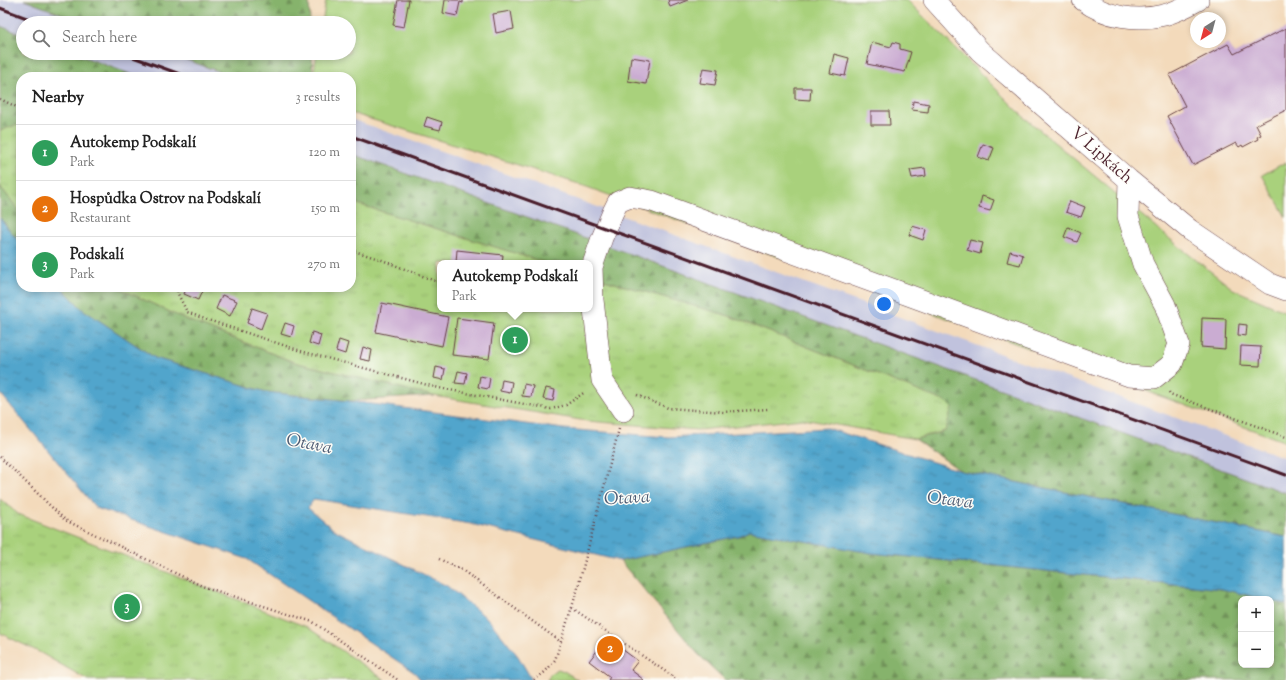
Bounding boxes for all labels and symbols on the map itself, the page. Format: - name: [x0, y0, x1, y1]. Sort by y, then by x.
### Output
- north arrow: [1190, 12, 1226, 48]
- street label: V Lipkách: [1064, 122, 1138, 190]
- your location: [874, 294, 894, 314]
- pin: 1: [502, 325, 528, 355]
- water label: Otava: [284, 428, 334, 462]
- water label: Otava: [603, 485, 651, 513]
- water label: Otava: [925, 485, 975, 517]
- pin: 3: [114, 592, 140, 622]
- pin: 2: [597, 634, 623, 664]

